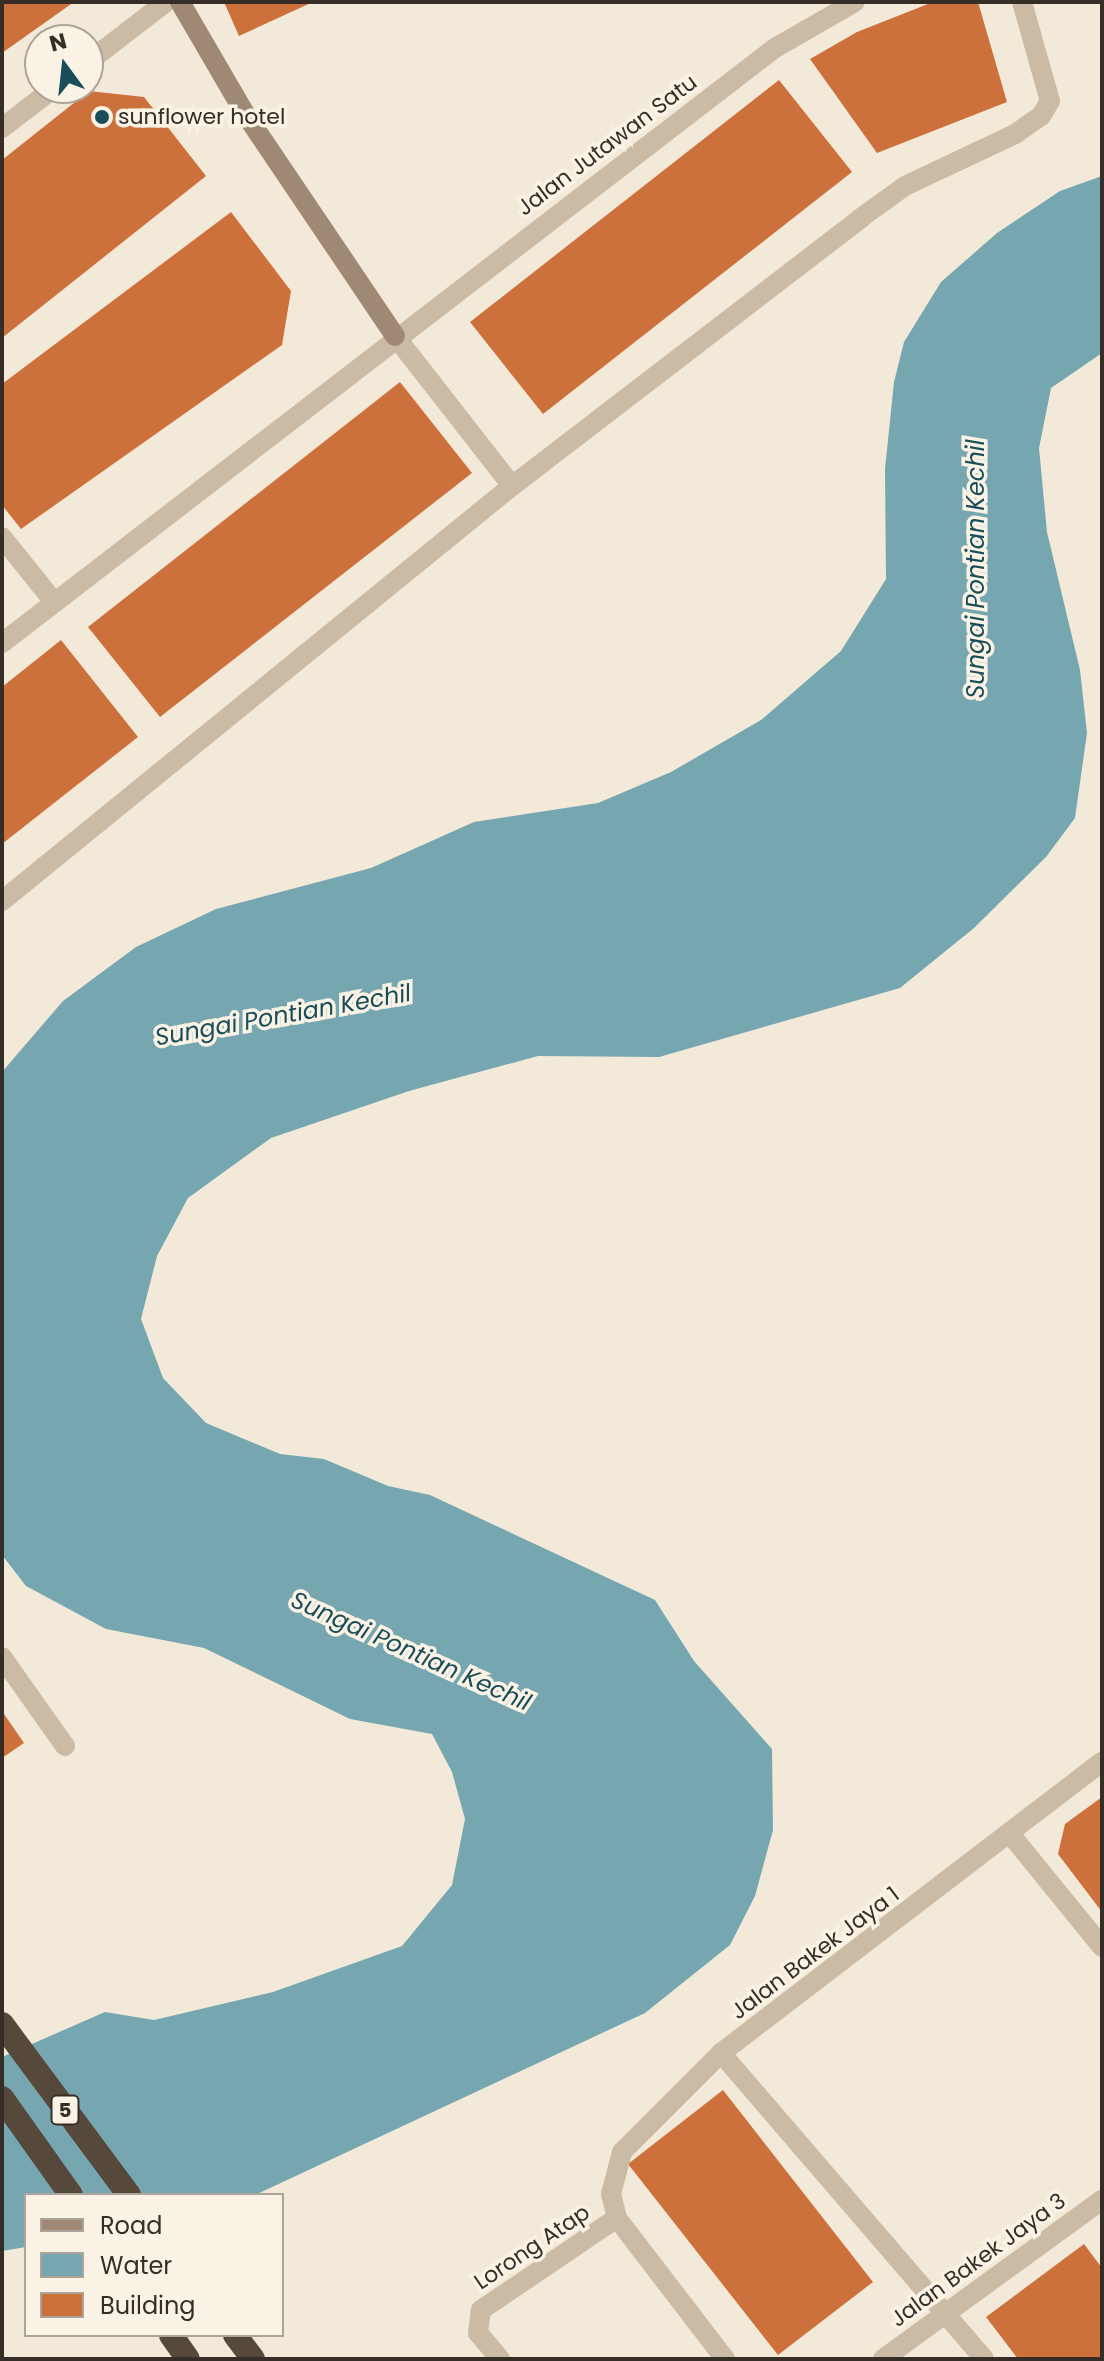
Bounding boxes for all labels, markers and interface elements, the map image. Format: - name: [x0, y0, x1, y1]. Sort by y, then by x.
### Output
- north arrow: [24, 24, 104, 104]
- text: N: [46, 25, 70, 59]
- street label: Jalan Jutawan Satu: [512, 69, 702, 221]
- place label: sunflower hotel: [118, 104, 285, 130]
- marker: sunflower hotel: [93, 108, 111, 126]
- water label: Sungai Pontian Kechil: [962, 439, 990, 699]
- water label: Sungai Pontian Kechil: [153, 978, 413, 1052]
- water label: Sungai Pontian Kechil: [287, 1585, 535, 1717]
- street label: Jalan Bakek Jaya 1: [726, 1881, 904, 2025]
- road number: 5: [49, 2094, 81, 2126]
- street label: Jalan Bakek Jaya 3: [885, 2188, 1071, 2332]
- legend: [24, 2193, 284, 2337]
- street label: Lorong Atap: [469, 2199, 595, 2295]
- text: Road: [100, 2209, 162, 2242]
- text: Water: [100, 2249, 172, 2282]
- text: Building: [100, 2289, 196, 2322]

